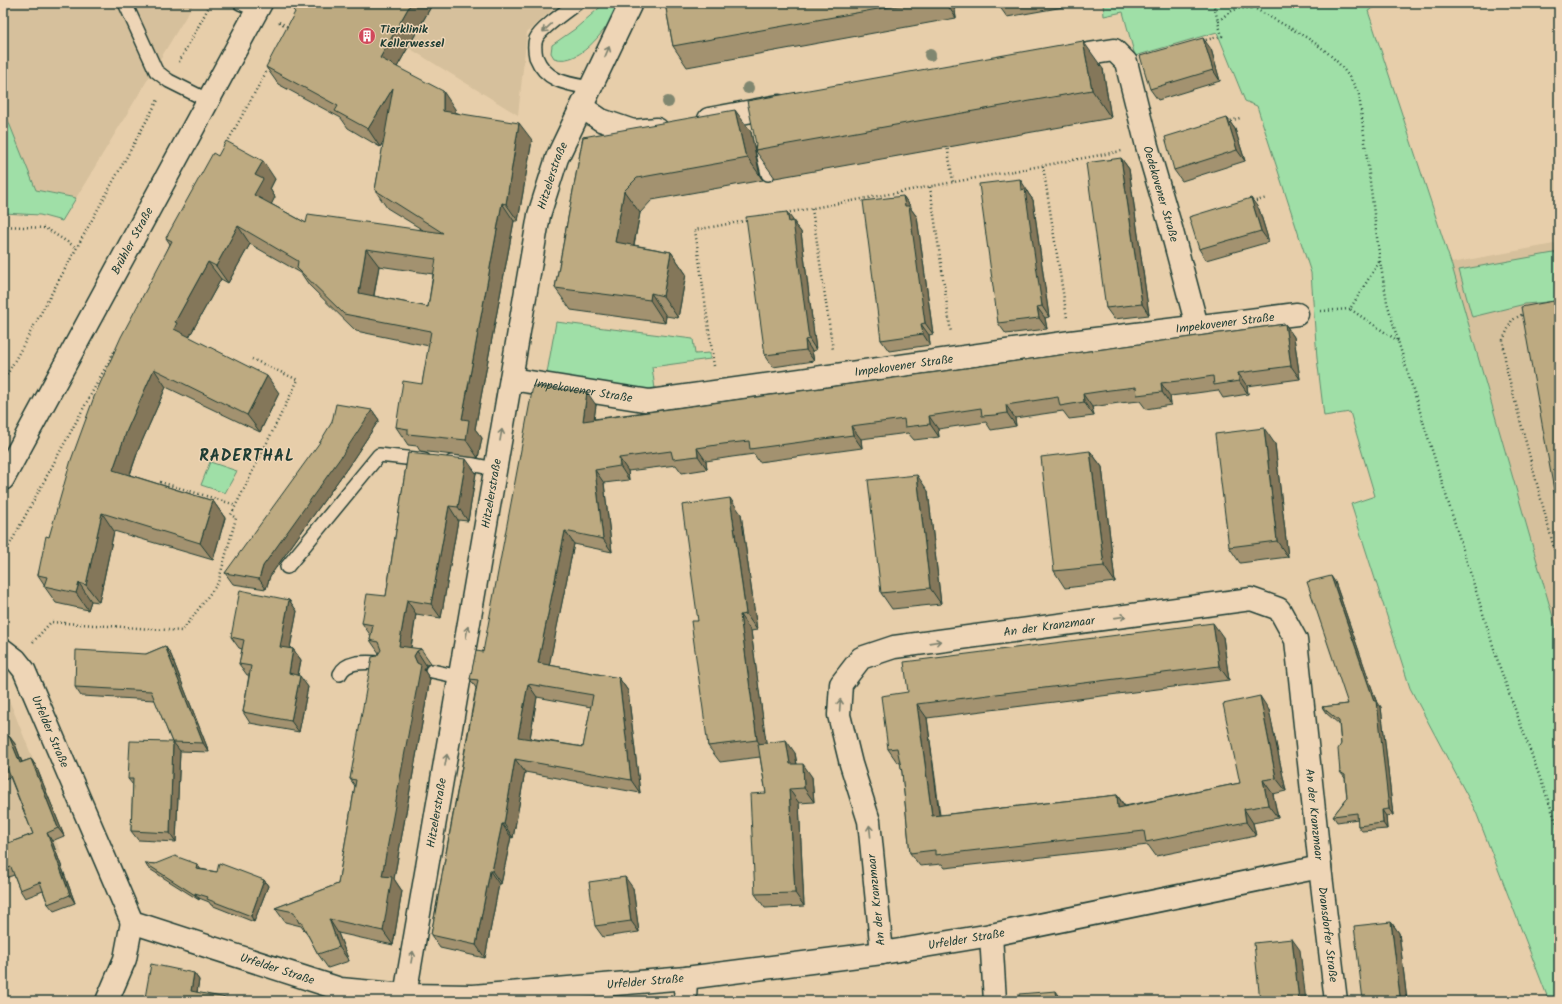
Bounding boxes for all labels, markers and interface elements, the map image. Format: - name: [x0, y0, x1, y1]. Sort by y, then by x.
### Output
- place label: Tierklinik Kellerwessel: [380, 20, 445, 53]
- one-way arrow: [542, 23, 552, 32]
- building icon: Tierklinik Kellerwessel: [357, 26, 377, 46]
- one-way arrow: [604, 47, 611, 59]
- street label: Hitzelerstraße: [532, 138, 574, 212]
- street label: Oedekovener Straße: [1137, 144, 1183, 245]
- street label: Brühler Straße: [107, 203, 159, 278]
- street label: Impekovener Straße: [1174, 308, 1276, 339]
- street label: Impekovener Straße: [853, 350, 955, 382]
- street label: Impekovener Straße: [532, 374, 634, 408]
- one-way arrow: [497, 428, 505, 441]
- district label: RADERTHAL: [199, 444, 295, 469]
- street label: Hitzelerstraße: [476, 457, 507, 530]
- street label: An der Kranzmaar: [1002, 611, 1097, 642]
- one-way arrow: [1113, 613, 1126, 621]
- one-way arrow: [464, 626, 472, 639]
- one-way arrow: [928, 638, 941, 646]
- street label: Urfelder Straße: [26, 692, 74, 771]
- one-way arrow: [836, 699, 843, 712]
- one-way arrow: [442, 754, 450, 767]
- street label: An der Kranzmaar: [1300, 768, 1328, 862]
- street label: Hitzelerstraße: [422, 776, 452, 849]
- one-way arrow: [866, 825, 873, 838]
- street label: An der Kranzmaar: [862, 852, 891, 947]
- street label: Dransdorfer Straße: [1312, 886, 1343, 984]
- street label: Urfelder Straße: [927, 923, 1007, 955]
- street label: Urfelder Straße: [237, 948, 317, 990]
- one-way arrow: [408, 951, 416, 964]
- street label: Urfelder Straße: [606, 969, 685, 995]

